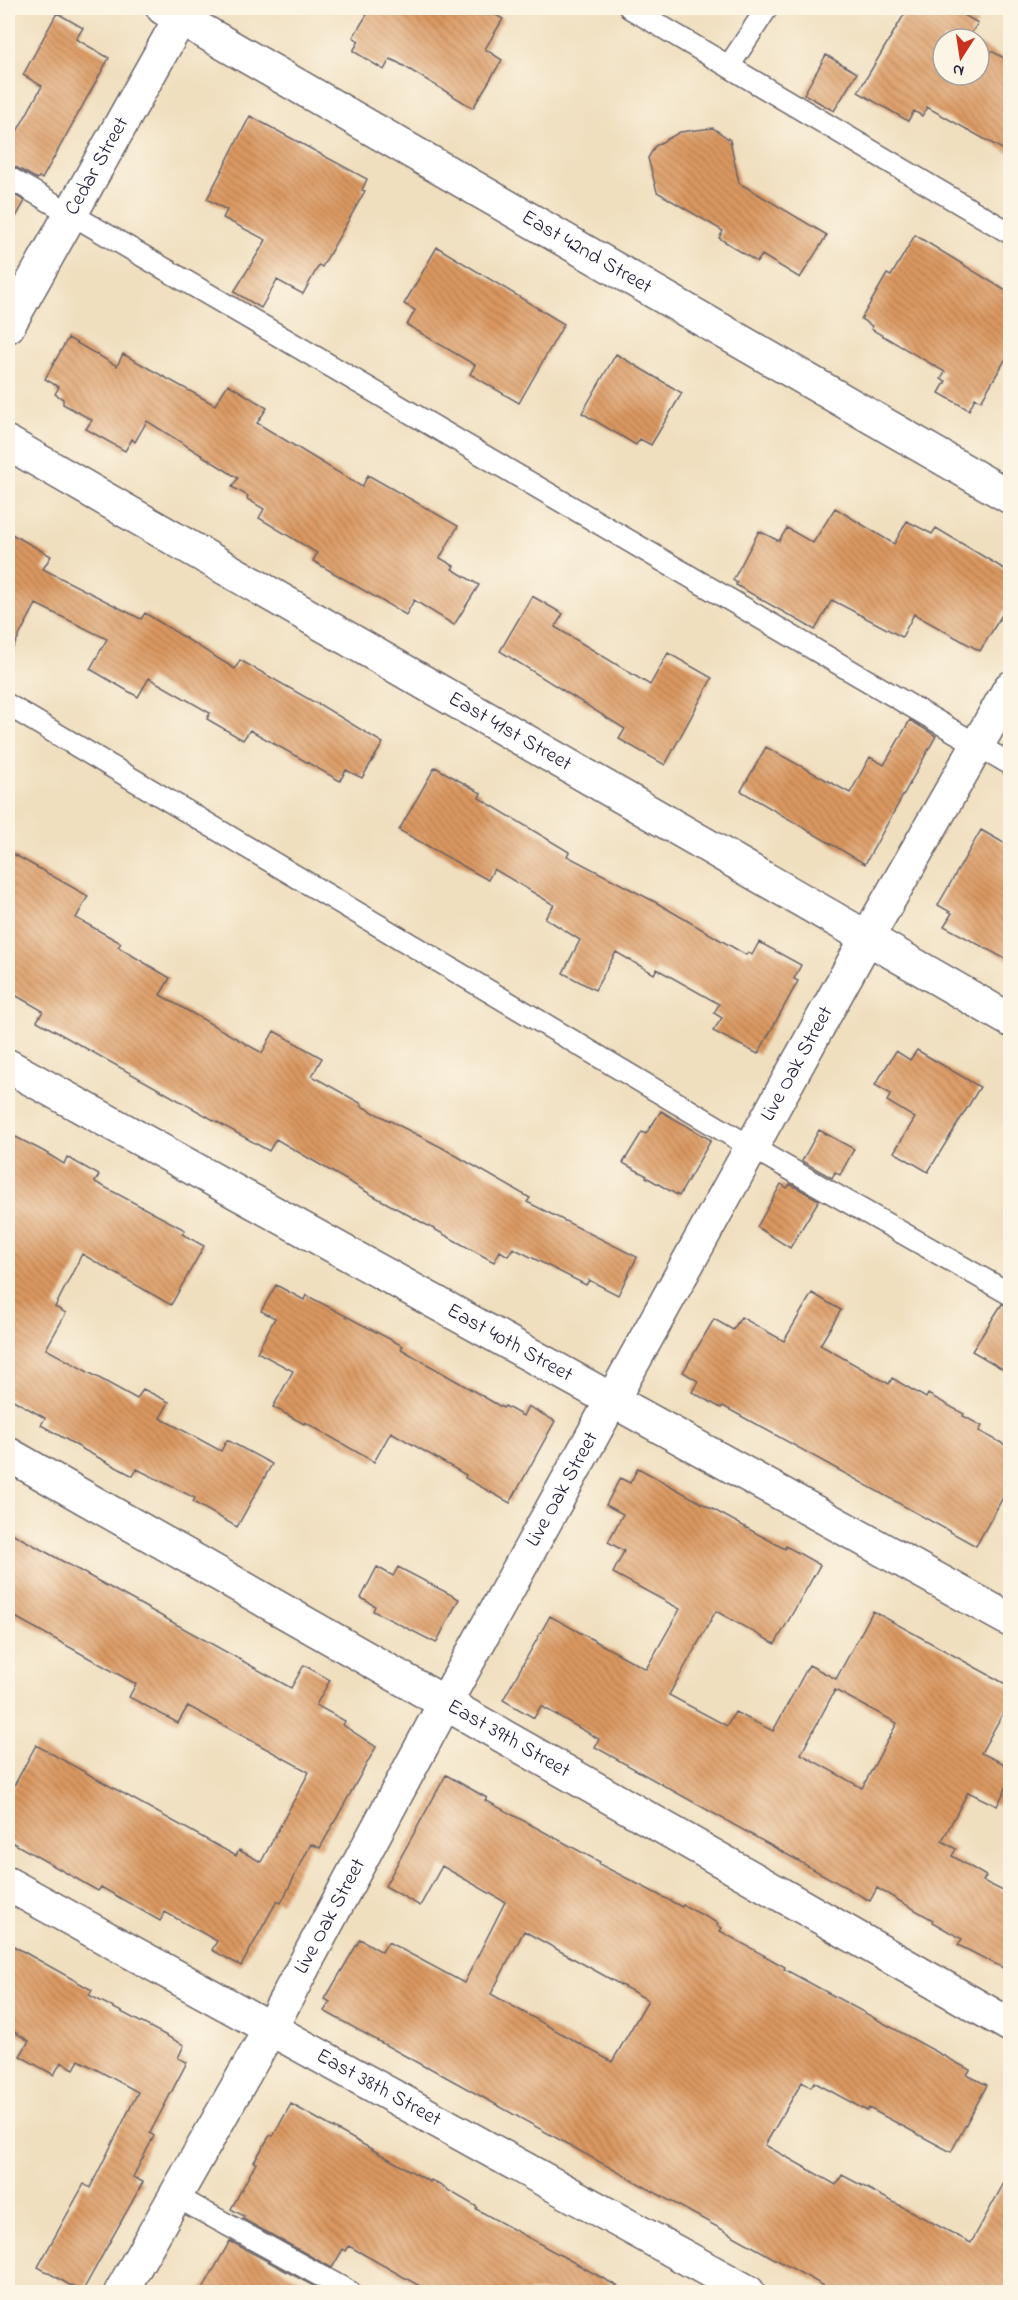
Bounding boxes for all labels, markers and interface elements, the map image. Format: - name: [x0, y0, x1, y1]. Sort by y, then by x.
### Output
- north arrow: [931, 27, 991, 87]
- text: N: [950, 57, 966, 83]
- street label: Cedar Street: [58, 111, 137, 221]
- street label: East 42nd Street: [516, 203, 657, 302]
- street label: East 41st Street: [442, 684, 577, 779]
- street label: Live Oak Street: [754, 1001, 841, 1127]
- street label: East 40th Street: [441, 1296, 578, 1390]
- street label: Live Oak Street: [519, 1426, 607, 1553]
- street label: East 39th Street: [441, 1692, 576, 1786]
- street label: Live Oak Street: [287, 1853, 374, 1980]
- street label: East 38th Street: [310, 2042, 446, 2135]

